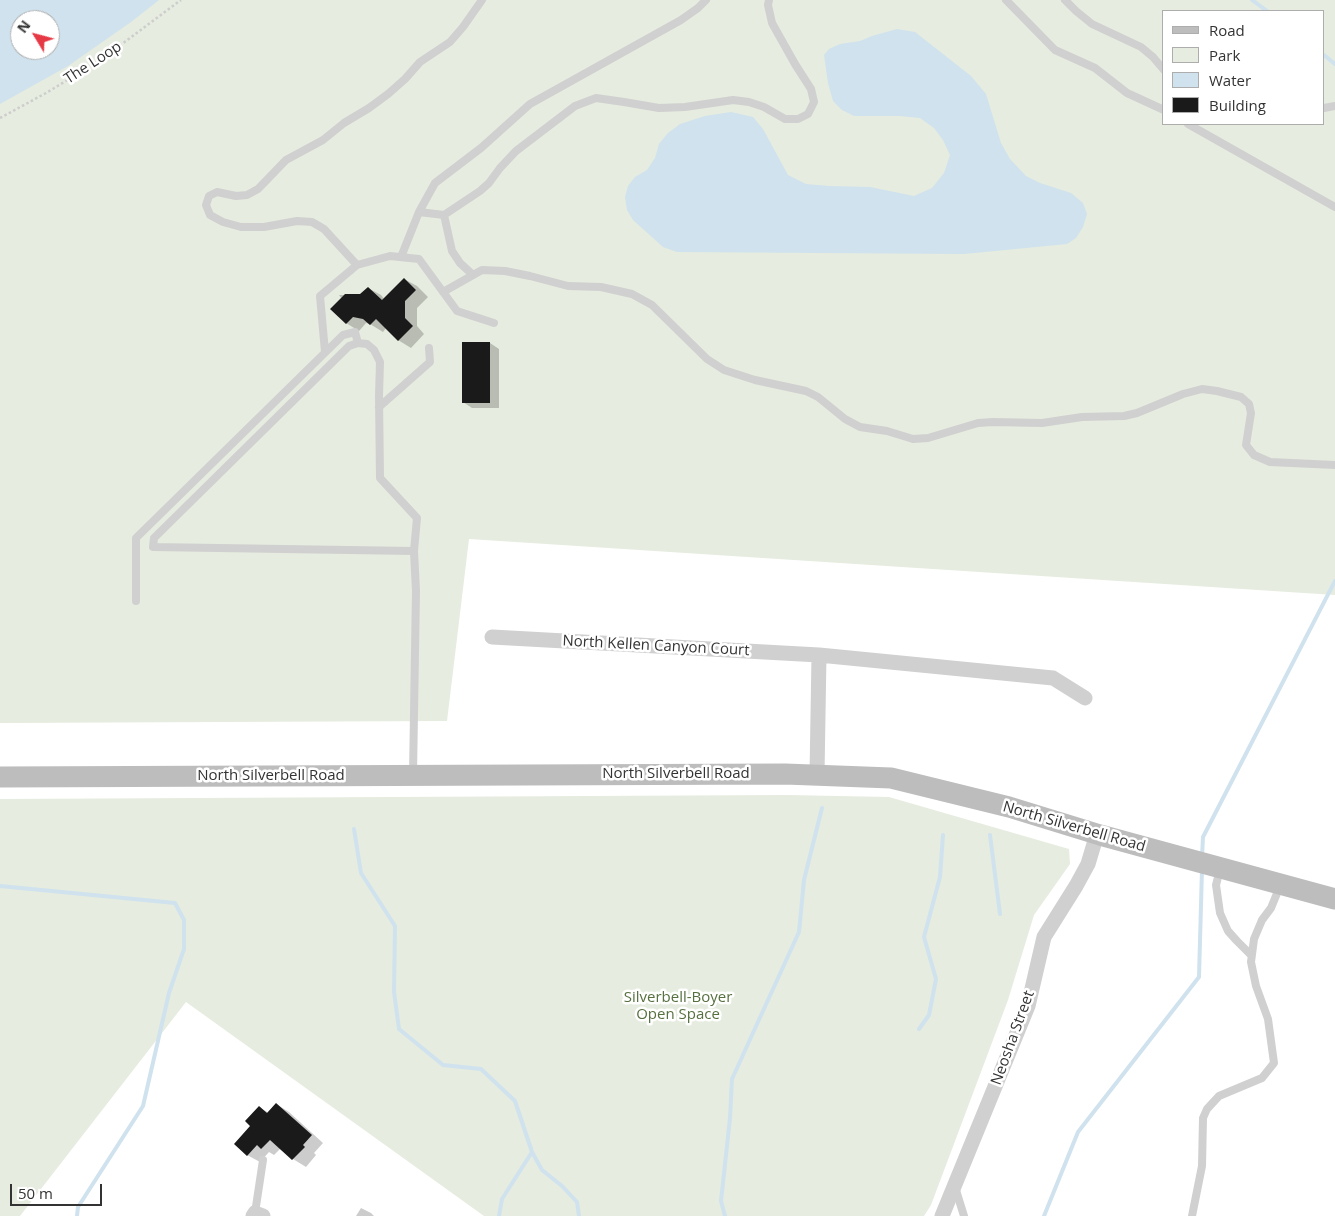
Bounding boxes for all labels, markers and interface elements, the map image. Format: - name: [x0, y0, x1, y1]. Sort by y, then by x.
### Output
- north arrow: [10, 10, 60, 60]
- legend: [1162, 10, 1325, 125]
- text: N: [12, 16, 34, 37]
- text: Road: [1209, 20, 1245, 40]
- street label: The Loop: [61, 38, 125, 88]
- text: Park: [1209, 45, 1240, 65]
- text: Water: [1209, 70, 1251, 90]
- text: Building: [1209, 95, 1266, 115]
- street label: North Kellen Canyon Court: [562, 632, 750, 660]
- street label: North Silverbell Road: [602, 765, 750, 783]
- street label: North Silverbell Road: [197, 767, 345, 785]
- street label: North Silverbell Road: [1001, 798, 1147, 856]
- street label: Neosha Street: [988, 988, 1038, 1088]
- park label: Silverbell-Boyer Open Space: [624, 989, 732, 1024]
- scale bar: [12, 1174, 105, 1206]
- text: 50 m: [18, 1183, 53, 1203]

